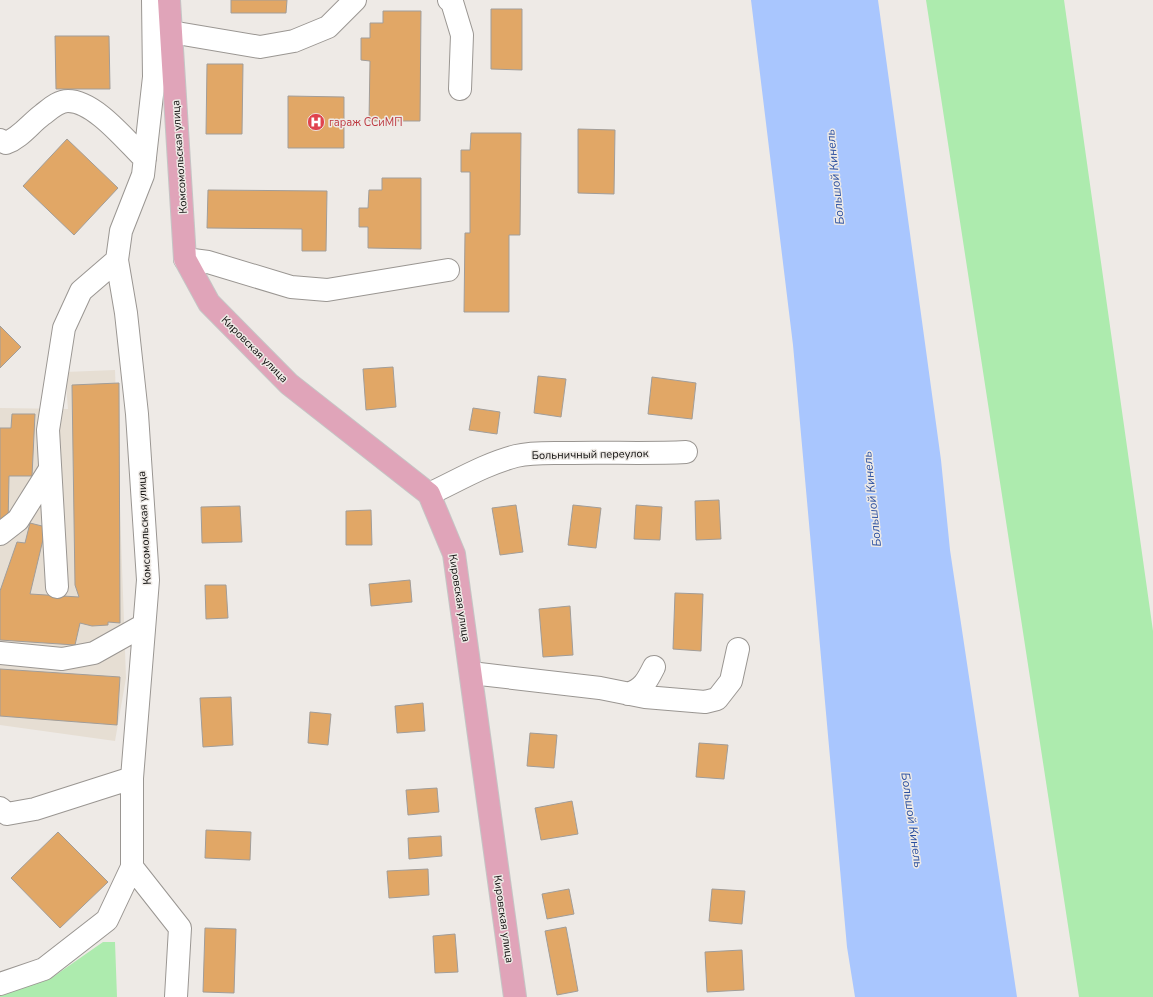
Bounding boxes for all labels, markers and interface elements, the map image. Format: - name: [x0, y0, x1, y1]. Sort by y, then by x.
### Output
- street label: Комсомольская улица: [168, 100, 191, 214]
- hospital icon: гараж ССиМП: [306, 112, 326, 132]
- place label: гараж ССиМП: [329, 115, 402, 130]
- water label: Большой Кинель: [822, 128, 848, 226]
- street label: Кировская улица: [218, 313, 291, 386]
- street label: Больничный переулок: [531, 446, 649, 463]
- water label: Большой Кинель: [859, 450, 885, 548]
- street label: Комсомольская улица: [134, 471, 155, 585]
- street label: Кировская улица: [445, 553, 474, 643]
- water label: Большой Кинель: [897, 771, 927, 869]
- street label: Кировская улица: [490, 874, 517, 964]

